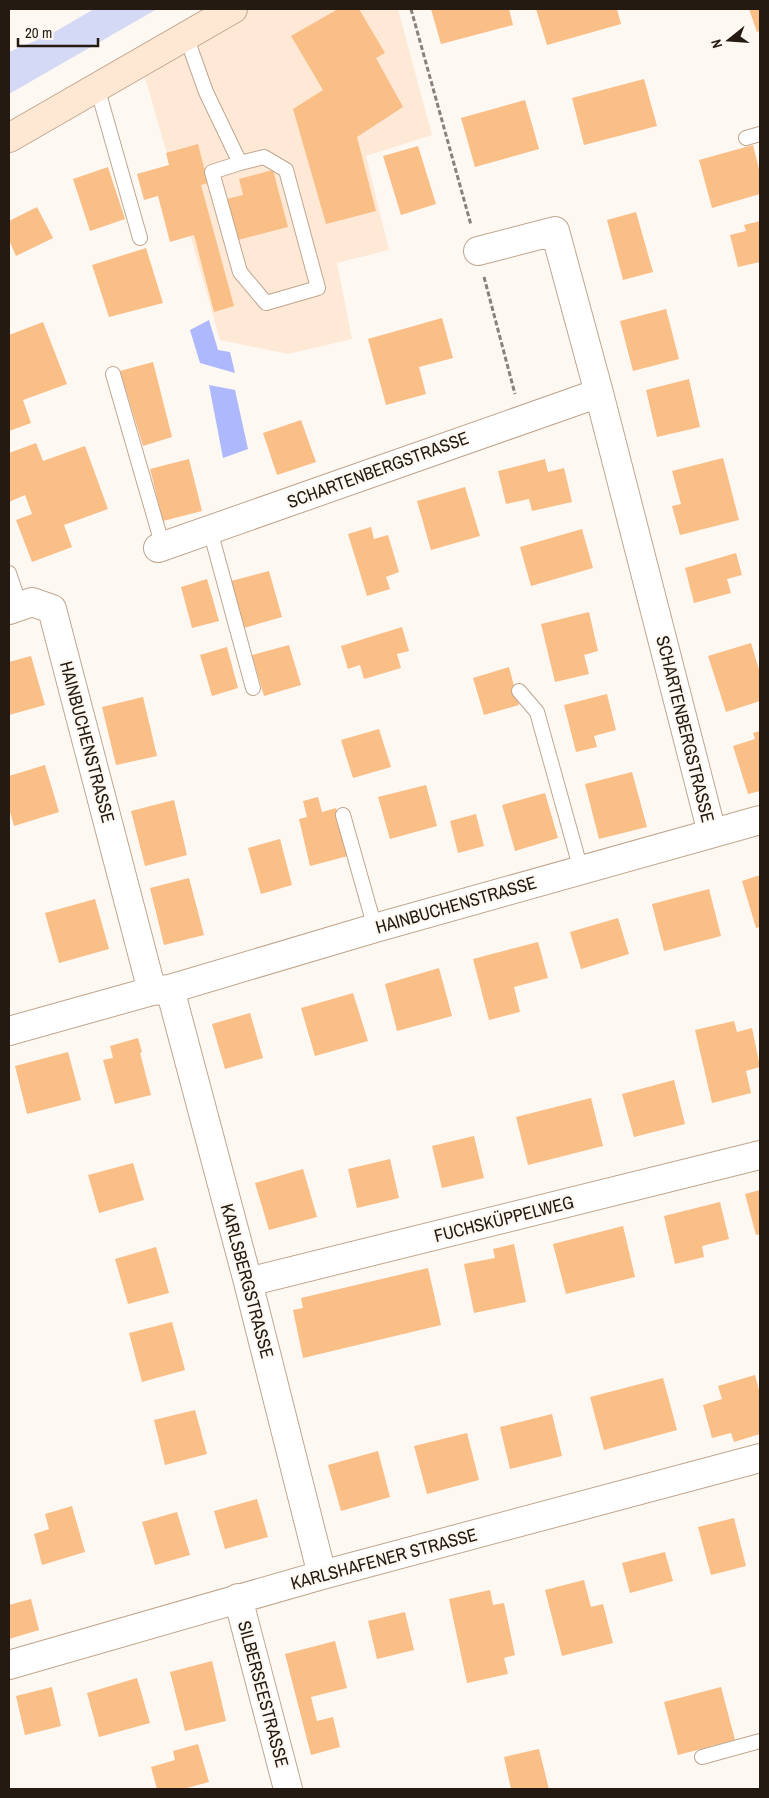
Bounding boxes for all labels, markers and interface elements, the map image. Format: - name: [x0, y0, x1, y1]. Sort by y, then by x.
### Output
- scale bar: [18, 15, 98, 47]
- north arrow: [704, 15, 754, 65]
- text: 20 m: [25, 22, 52, 43]
- text: N: [707, 37, 726, 50]
- street label: SCHARTENBERGSTRASSE: [283, 425, 472, 514]
- street label: SCHARTENBERGSTRASSE: [650, 633, 721, 825]
- street label: HAINBUCHENSTRASSE: [54, 658, 121, 826]
- street label: HAINBUCHENSTRASSE: [372, 870, 539, 939]
- street label: FUCHSKÜPPELWEG: [431, 1189, 576, 1248]
- street label: KARLSBERGSTRASSE: [215, 1201, 280, 1361]
- street label: KARLSHAFENER STRASSE: [288, 1522, 480, 1595]
- street label: SILBERSEESTRASSE: [232, 1618, 295, 1770]

